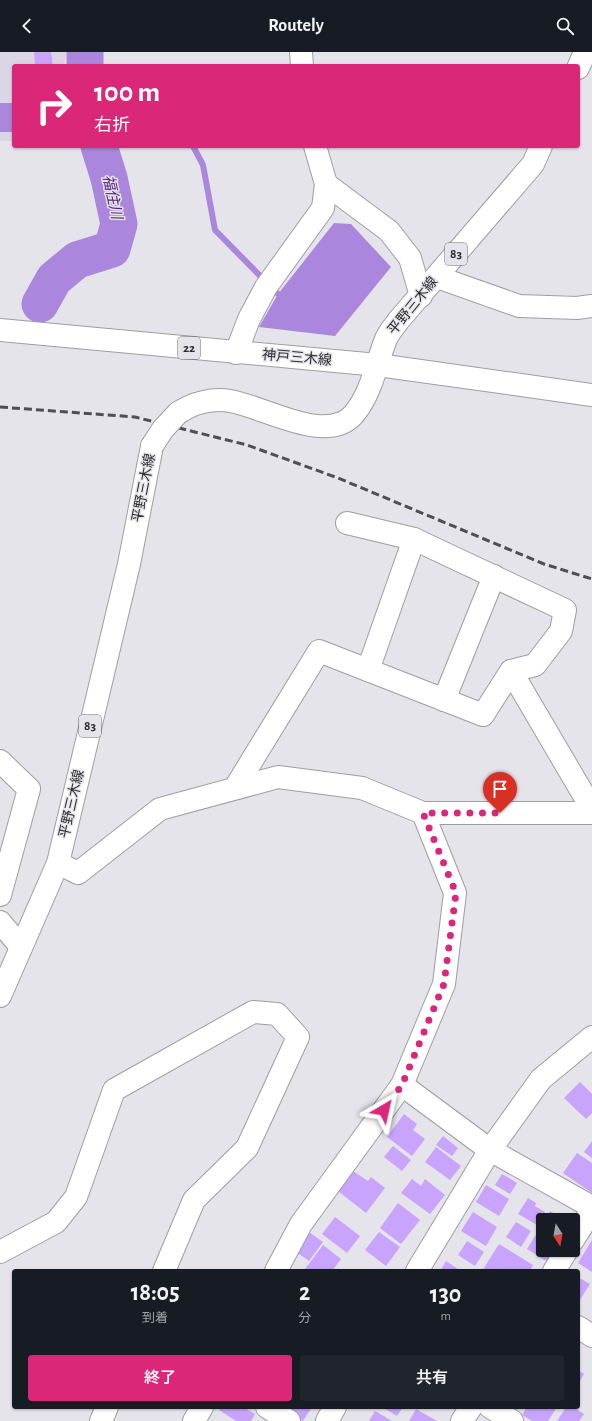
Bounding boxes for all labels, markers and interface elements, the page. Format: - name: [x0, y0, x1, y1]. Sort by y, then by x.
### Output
- icon: back: [16, 15, 38, 37]
- icon: search: [554, 15, 576, 37]
- text: Routely: [268, 17, 324, 35]
- text: 100 m: [94, 79, 160, 107]
- icon: right: [28, 80, 80, 132]
- text: 右折: [94, 117, 130, 135]
- water label: 福住川: [100, 173, 125, 223]
- road number: 83: [445, 243, 467, 265]
- street label: 平野三木線: [385, 274, 440, 338]
- road number: 22: [178, 337, 200, 359]
- street label: 神戸三木線: [262, 347, 333, 368]
- street label: 平野三木線: [129, 452, 158, 524]
- road number: 83: [79, 715, 101, 737]
- street label: 平野三木線: [56, 768, 87, 840]
- pin: [483, 772, 517, 813]
- icon: arrive: [489, 778, 511, 800]
- position arrow: [363, 1089, 405, 1131]
- north arrow: [536, 1213, 580, 1257]
- map controls: [536, 1213, 580, 1257]
- text: 18:05: [131, 1281, 180, 1305]
- text: 2: [299, 1281, 310, 1305]
- text: 130: [430, 1283, 461, 1307]
- text: m: [440, 1310, 451, 1323]
- text: 到着: [142, 1312, 168, 1325]
- text: 分: [298, 1312, 311, 1325]
- button: 終了: [28, 1355, 292, 1401]
- button: 共有: [300, 1355, 564, 1401]

